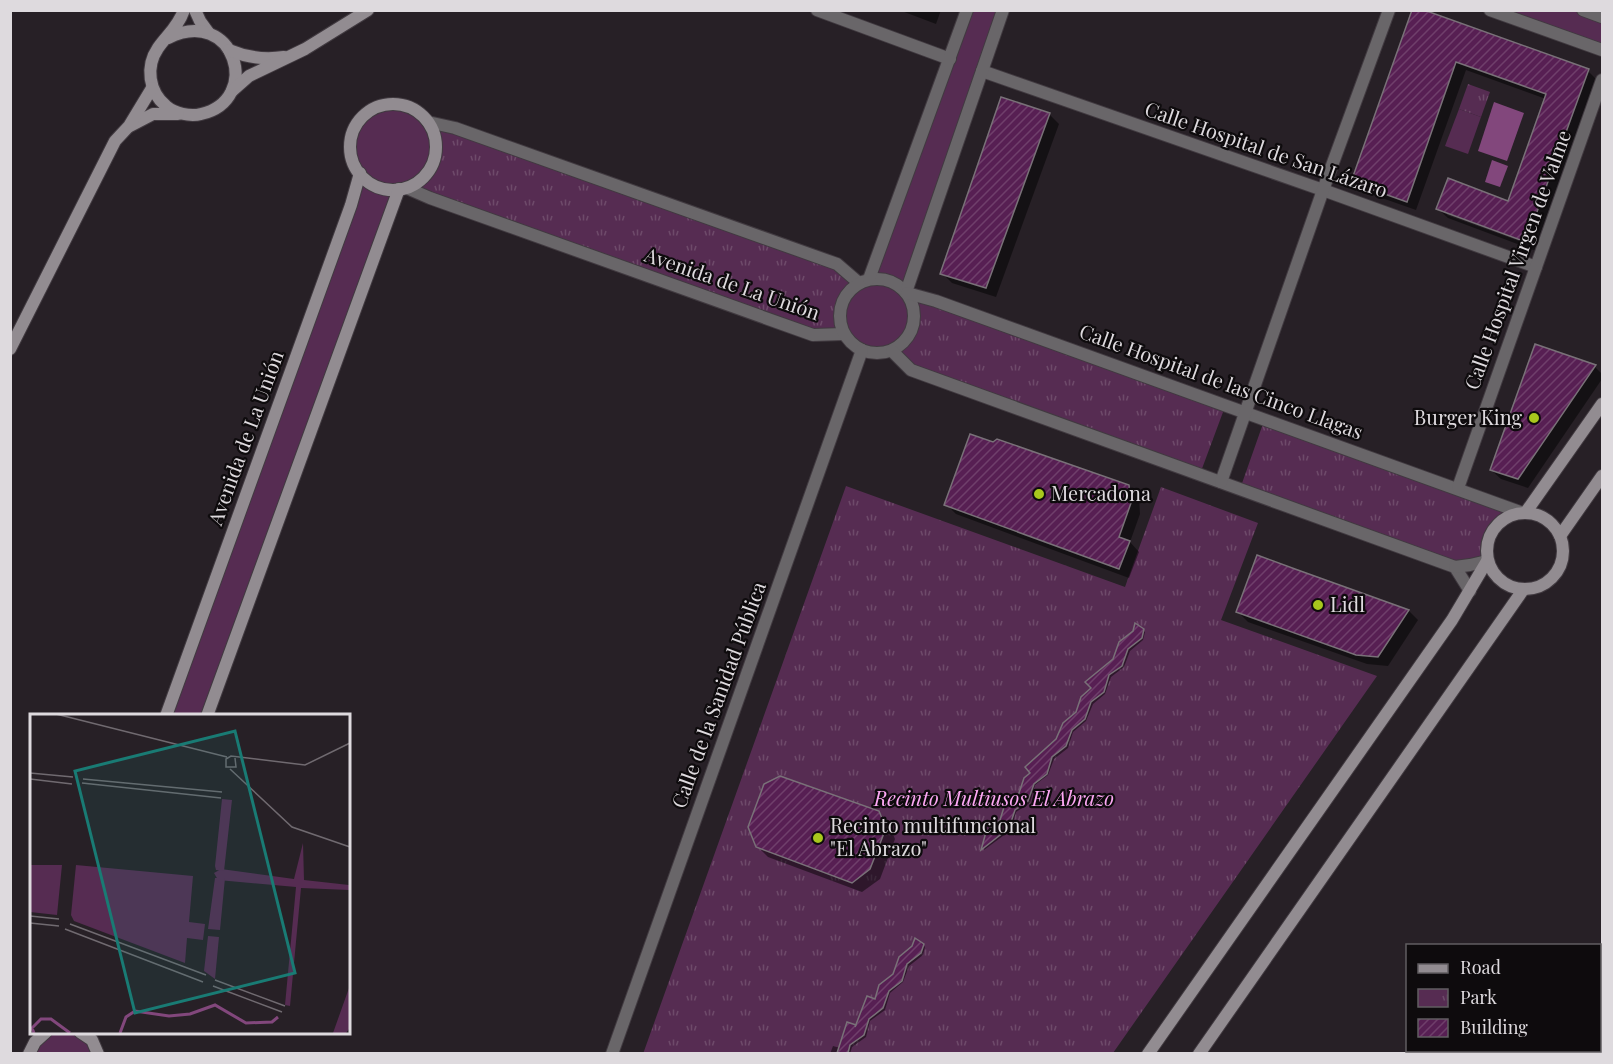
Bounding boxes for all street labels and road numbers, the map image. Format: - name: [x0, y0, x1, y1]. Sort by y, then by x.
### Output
- street label: Calle Hospital de San Lázaro: [1142, 94, 1391, 203]
- street label: Calle Hospital Virgen de Valme: [1457, 126, 1576, 393]
- street label: Avenida de La Unión: [640, 240, 824, 325]
- street label: Calle Hospital de las Cinco Llagas: [1076, 317, 1367, 445]
- street label: Avenida de La Unión: [200, 347, 289, 529]
- street label: Calle de la Sanidad Pública: [664, 578, 771, 811]

